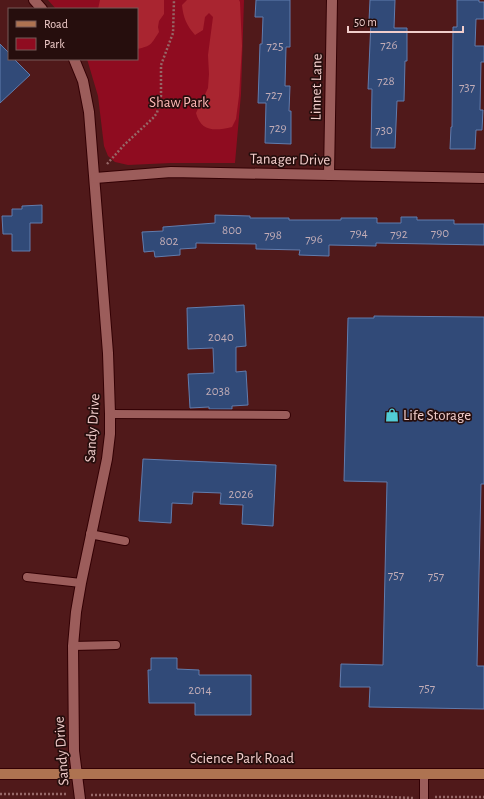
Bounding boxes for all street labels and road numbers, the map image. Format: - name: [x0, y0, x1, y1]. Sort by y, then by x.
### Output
- street label: Linnet Lane: [308, 53, 325, 121]
- street label: Tanager Drive: [250, 151, 330, 168]
- street label: Sandy Drive: [83, 393, 102, 463]
- street label: Sandy Drive: [52, 716, 71, 786]
- street label: Science Park Road: [190, 751, 294, 766]

